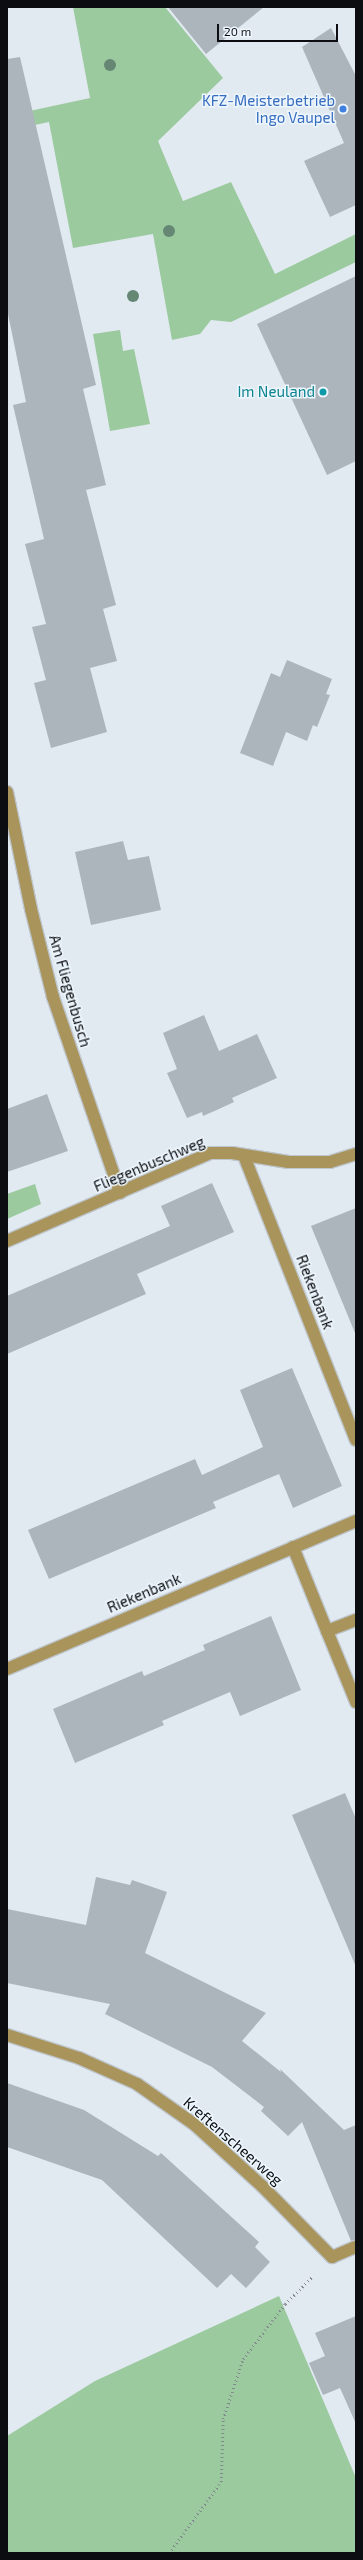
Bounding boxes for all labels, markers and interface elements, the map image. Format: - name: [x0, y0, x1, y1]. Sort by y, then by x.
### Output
- scale bar: [219, 16, 340, 42]
- text: 20 m: [224, 24, 251, 38]
- place label: KFZ-Meisterbetrieb Ingo Vaupel: [202, 91, 335, 126]
- marker: KFZ-Meisterbetrieb Ingo Vaupel: [338, 104, 348, 114]
- place label: Im Neuland: [237, 383, 315, 401]
- marker: Im Neuland: [318, 387, 328, 397]
- street label: Am Fliegenbusch: [45, 933, 95, 1049]
- street label: Fliegenbuschweg: [91, 1132, 207, 1196]
- street label: Riekenbank: [293, 1252, 337, 1332]
- street label: Riekenbank: [104, 1569, 184, 1617]
- street label: Kreftenscheerweg: [180, 2093, 286, 2189]

